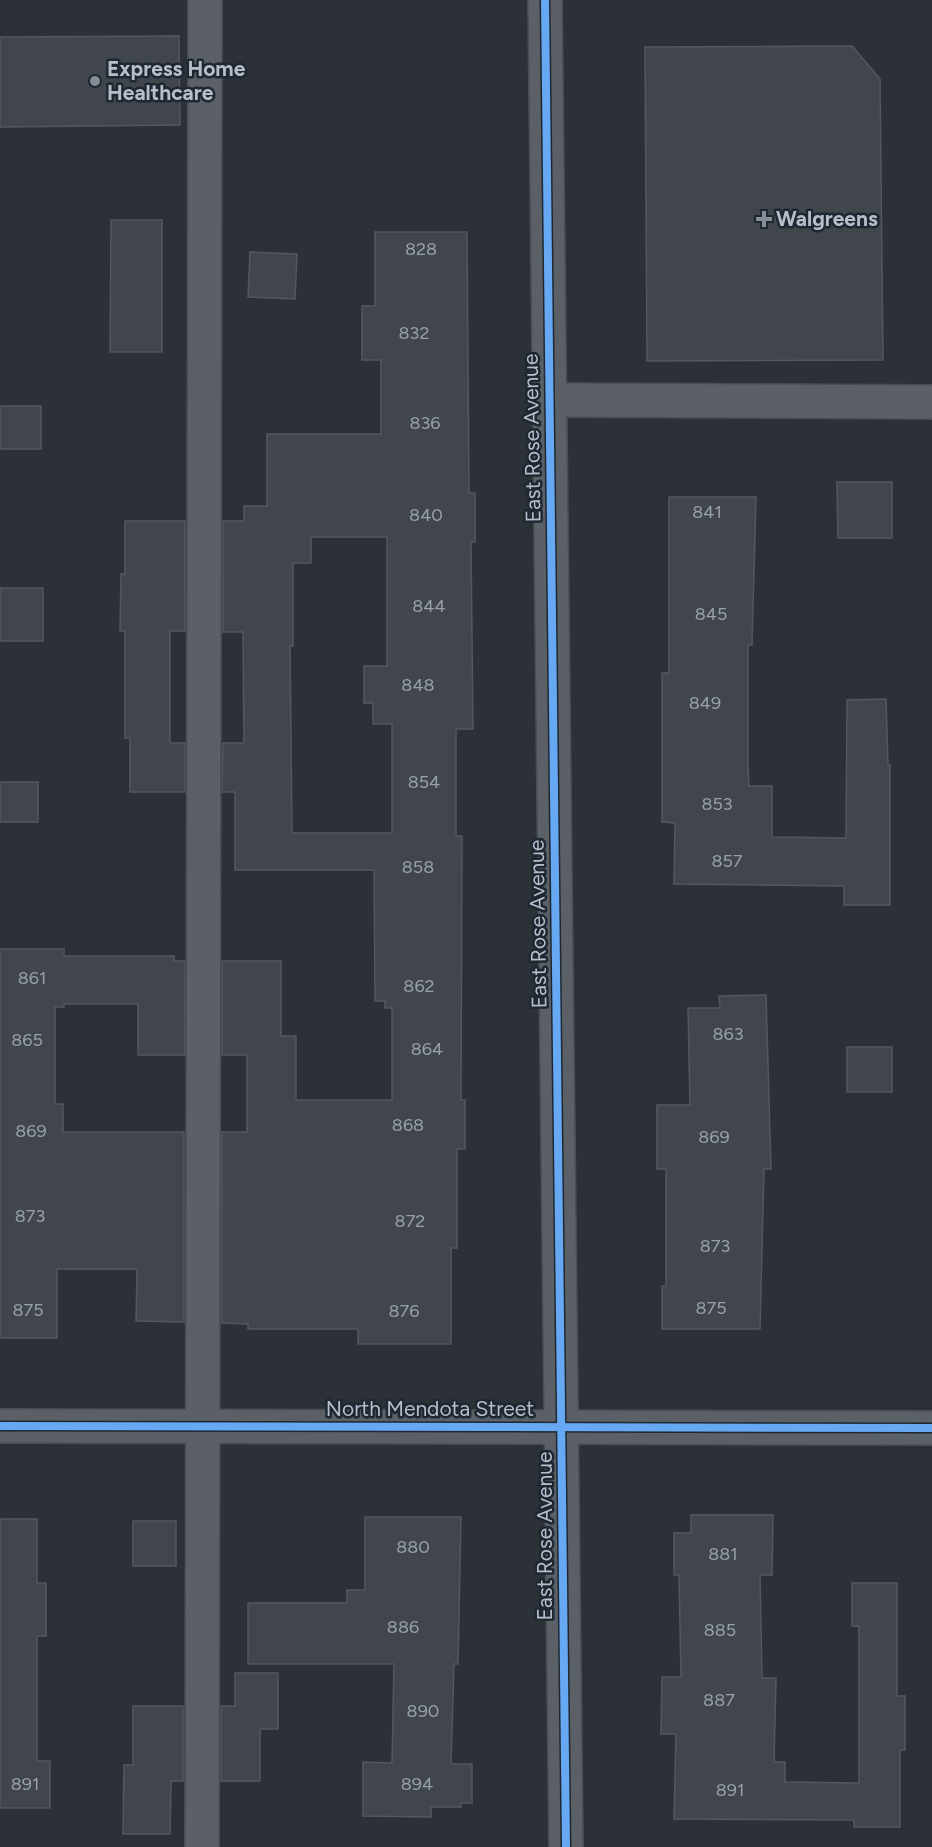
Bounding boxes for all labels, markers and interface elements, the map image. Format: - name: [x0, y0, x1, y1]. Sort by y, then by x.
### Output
- place label: Express Home Healthcare: [107, 56, 246, 105]
- marker: Express Home Healthcare: [88, 74, 102, 88]
- place label: Walgreens: [776, 206, 878, 231]
- marker: Walgreens: [757, 212, 771, 226]
- house number: 828: [405, 238, 437, 260]
- house number: 832: [399, 322, 429, 344]
- street label: East Rose Avenue: [518, 353, 545, 523]
- house number: 836: [409, 412, 441, 434]
- house number: 841: [692, 501, 722, 523]
- house number: 840: [409, 504, 443, 526]
- house number: 844: [412, 595, 446, 617]
- house number: 845: [695, 603, 727, 625]
- house number: 848: [401, 674, 435, 696]
- house number: 849: [689, 692, 721, 714]
- house number: 854: [408, 771, 440, 793]
- house number: 853: [701, 793, 733, 815]
- street label: East Rose Avenue: [524, 839, 551, 1009]
- house number: 857: [711, 850, 743, 872]
- house number: 858: [402, 856, 434, 878]
- house number: 861: [18, 967, 46, 989]
- house number: 862: [403, 975, 435, 997]
- house number: 863: [712, 1023, 744, 1045]
- house number: 865: [11, 1029, 43, 1051]
- house number: 864: [411, 1038, 443, 1060]
- house number: 868: [392, 1114, 424, 1136]
- house number: 869: [15, 1120, 47, 1142]
- house number: 869: [698, 1126, 730, 1148]
- house number: 873: [15, 1205, 45, 1227]
- house number: 872: [395, 1210, 425, 1232]
- house number: 873: [700, 1235, 730, 1257]
- house number: 875: [695, 1297, 727, 1319]
- house number: 875: [12, 1299, 44, 1321]
- house number: 876: [389, 1300, 419, 1322]
- street label: North Mendota Street: [326, 1396, 534, 1421]
- street label: East Rose Avenue: [532, 1452, 557, 1620]
- house number: 880: [396, 1536, 430, 1558]
- house number: 881: [708, 1543, 738, 1565]
- house number: 886: [387, 1616, 419, 1638]
- house number: 885: [704, 1619, 736, 1641]
- house number: 887: [703, 1689, 735, 1711]
- house number: 890: [407, 1700, 439, 1722]
- house number: 891: [11, 1773, 39, 1795]
- house number: 894: [401, 1773, 433, 1795]
- house number: 891: [716, 1779, 744, 1801]

